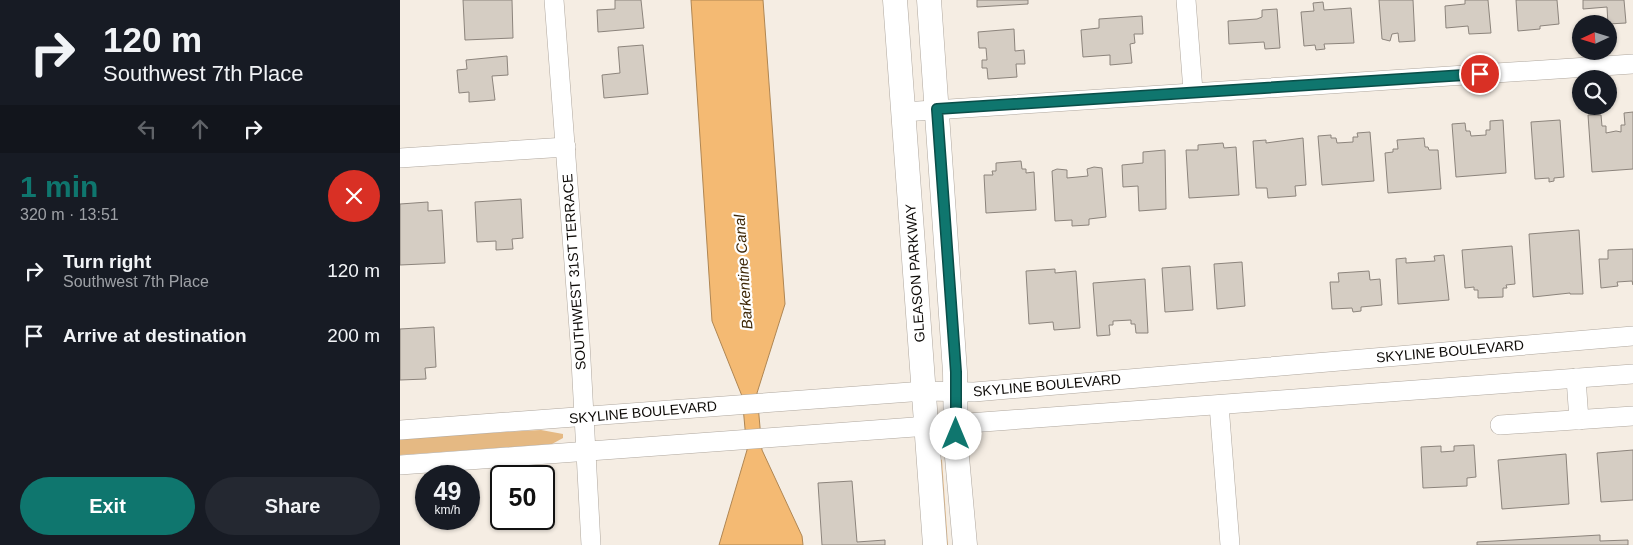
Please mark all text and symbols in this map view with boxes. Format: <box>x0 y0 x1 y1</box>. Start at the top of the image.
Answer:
north arrow <box>1572 15 1618 60</box>
map controls <box>1572 15 1617 115</box>
icon: right <box>20 20 85 85</box>
text: 120 m <box>103 20 202 59</box>
pin <box>1459 53 1501 95</box>
icon: arrive <box>1466 60 1494 88</box>
text: Southwest 7th Place <box>103 61 304 86</box>
button: search <box>1572 70 1617 115</box>
icon: left <box>133 115 161 143</box>
icon: ahead <box>186 115 214 143</box>
icon: right <box>239 115 267 143</box>
text: 1 min <box>20 170 98 203</box>
button: close <box>328 170 380 222</box>
street label: SOUTHWEST 31ST TERRACE <box>559 173 589 371</box>
street label: GLEASON PARKWAY <box>902 202 928 343</box>
text: 320 m · 13:51 <box>20 206 119 223</box>
water label: Barkentine Canal <box>730 213 755 330</box>
text: Turn right <box>63 251 151 272</box>
icon: right <box>20 257 48 285</box>
text: 120 m <box>327 260 380 281</box>
text: Southwest 7th Place <box>63 273 209 290</box>
icon: arrive <box>20 322 48 350</box>
text: Arrive at destination <box>63 325 247 346</box>
text: 200 m <box>327 325 380 346</box>
street label: SKYLINE BOULEVARD <box>1375 337 1525 365</box>
street label: SKYLINE BOULEVARD <box>972 371 1122 399</box>
street label: SKYLINE BOULEVARD <box>568 398 718 426</box>
position arrow <box>929 407 981 459</box>
speed limit sign: 50 <box>490 465 555 530</box>
button: Exit <box>20 477 195 535</box>
button: Share <box>205 477 380 535</box>
text: 49 <box>434 477 461 505</box>
text: km/h <box>434 503 461 517</box>

